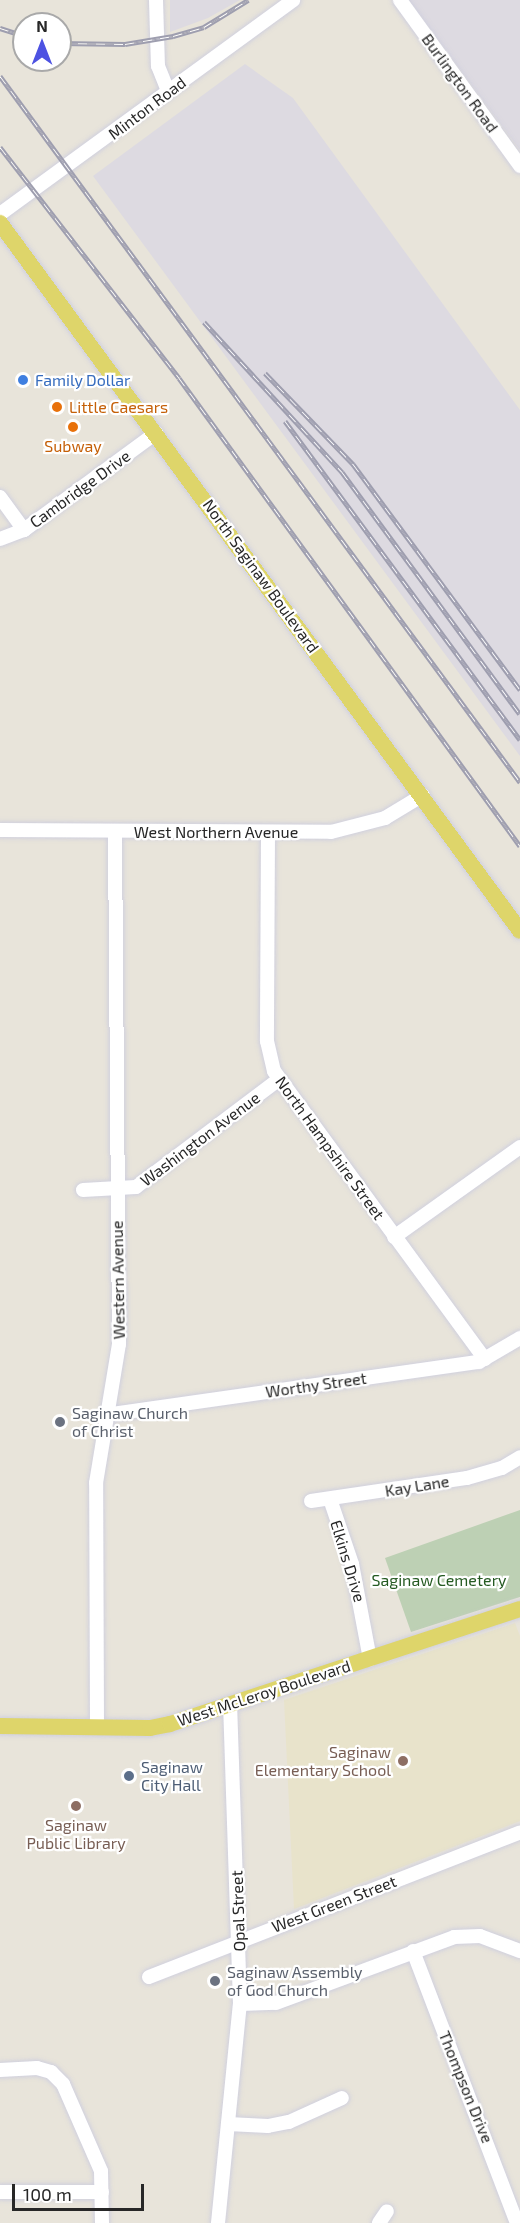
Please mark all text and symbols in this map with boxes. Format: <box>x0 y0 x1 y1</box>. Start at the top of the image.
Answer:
north arrow <box>12 12 72 72</box>
text: N <box>36 16 48 35</box>
street label: Burlington Road <box>418 30 502 136</box>
street label: Minton Road <box>104 73 190 143</box>
place label: Family Dollar <box>35 370 131 390</box>
marker: Family Dollar <box>16 373 30 387</box>
place label: Little Caesars <box>69 397 168 417</box>
marker: Little Caesars <box>50 400 64 414</box>
marker: Subway <box>66 420 80 434</box>
place label: Subway <box>44 436 102 456</box>
street label: Cambridge Drive <box>26 446 134 532</box>
street label: North Saginaw Boulevard <box>199 495 323 657</box>
street label: West Northern Avenue <box>134 822 298 842</box>
street label: North Hampshire Street <box>271 1072 389 1224</box>
street label: Washington Avenue <box>136 1088 264 1190</box>
street label: Western Avenue <box>107 1220 129 1340</box>
street label: Worthy Street <box>264 1368 368 1402</box>
place label: Saginaw Church of Christ <box>72 1403 188 1441</box>
marker: Saginaw Church of Christ <box>53 1415 67 1429</box>
street label: Kay Lane <box>383 1471 451 1501</box>
street label: Elkins Drive <box>326 1518 370 1604</box>
park label: Saginaw Cemetery <box>371 1570 507 1590</box>
street label: West McLeroy Boulevard <box>175 1656 353 1730</box>
place label: Saginaw Elementary School <box>254 1742 391 1780</box>
marker: Saginaw Elementary School <box>396 1754 410 1768</box>
place label: Saginaw City Hall <box>141 1757 203 1795</box>
marker: Saginaw City Hall <box>122 1769 136 1783</box>
marker: Saginaw Public Library <box>69 1799 83 1813</box>
place label: Saginaw Public Library <box>26 1815 126 1853</box>
street label: Opal Street <box>227 1870 249 1952</box>
street label: West Green Street <box>269 1871 399 1937</box>
place label: Saginaw Assembly of God Church <box>227 1962 363 2000</box>
marker: Saginaw Assembly of God Church <box>208 1974 222 1988</box>
street label: Thompson Drive <box>435 2028 497 2146</box>
scale bar <box>15 2172 147 2210</box>
text: 100 m <box>23 2183 72 2205</box>

